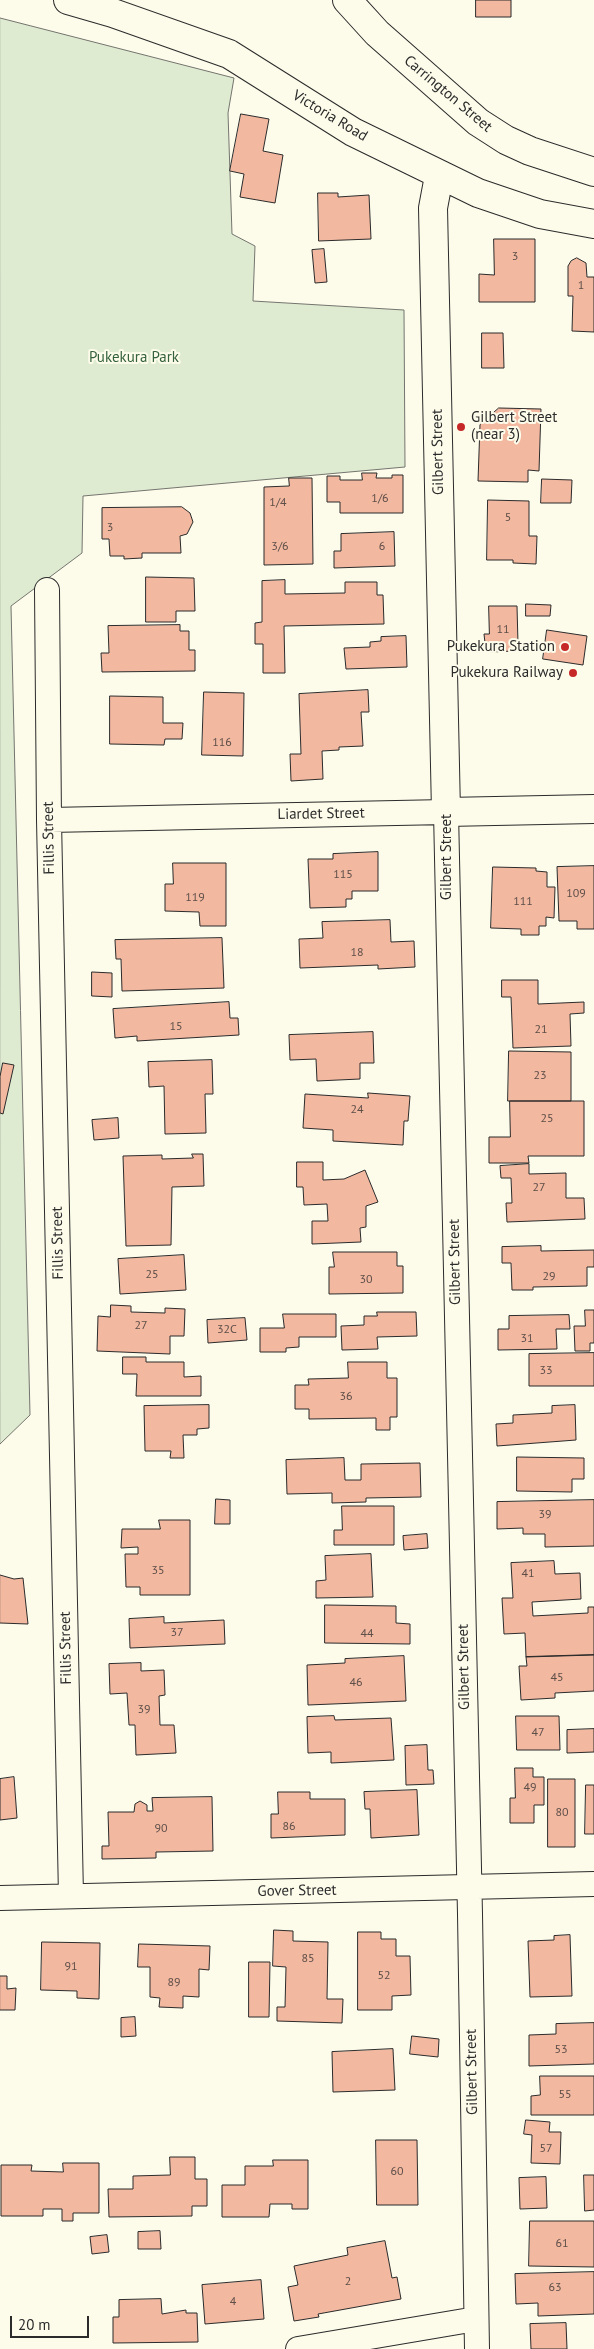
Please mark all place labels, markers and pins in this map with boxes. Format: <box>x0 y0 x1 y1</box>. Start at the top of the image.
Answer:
place label: Gilbert Street (near 3) <box>471 409 557 444</box>
marker: Gilbert Street (near 3) <box>455 421 467 433</box>
place label: Pukekura Station <box>447 638 555 656</box>
marker: Pukekura Station <box>559 641 571 653</box>
place label: Pukekura Railway <box>451 664 563 682</box>
marker: Pukekura Railway <box>567 667 579 679</box>

